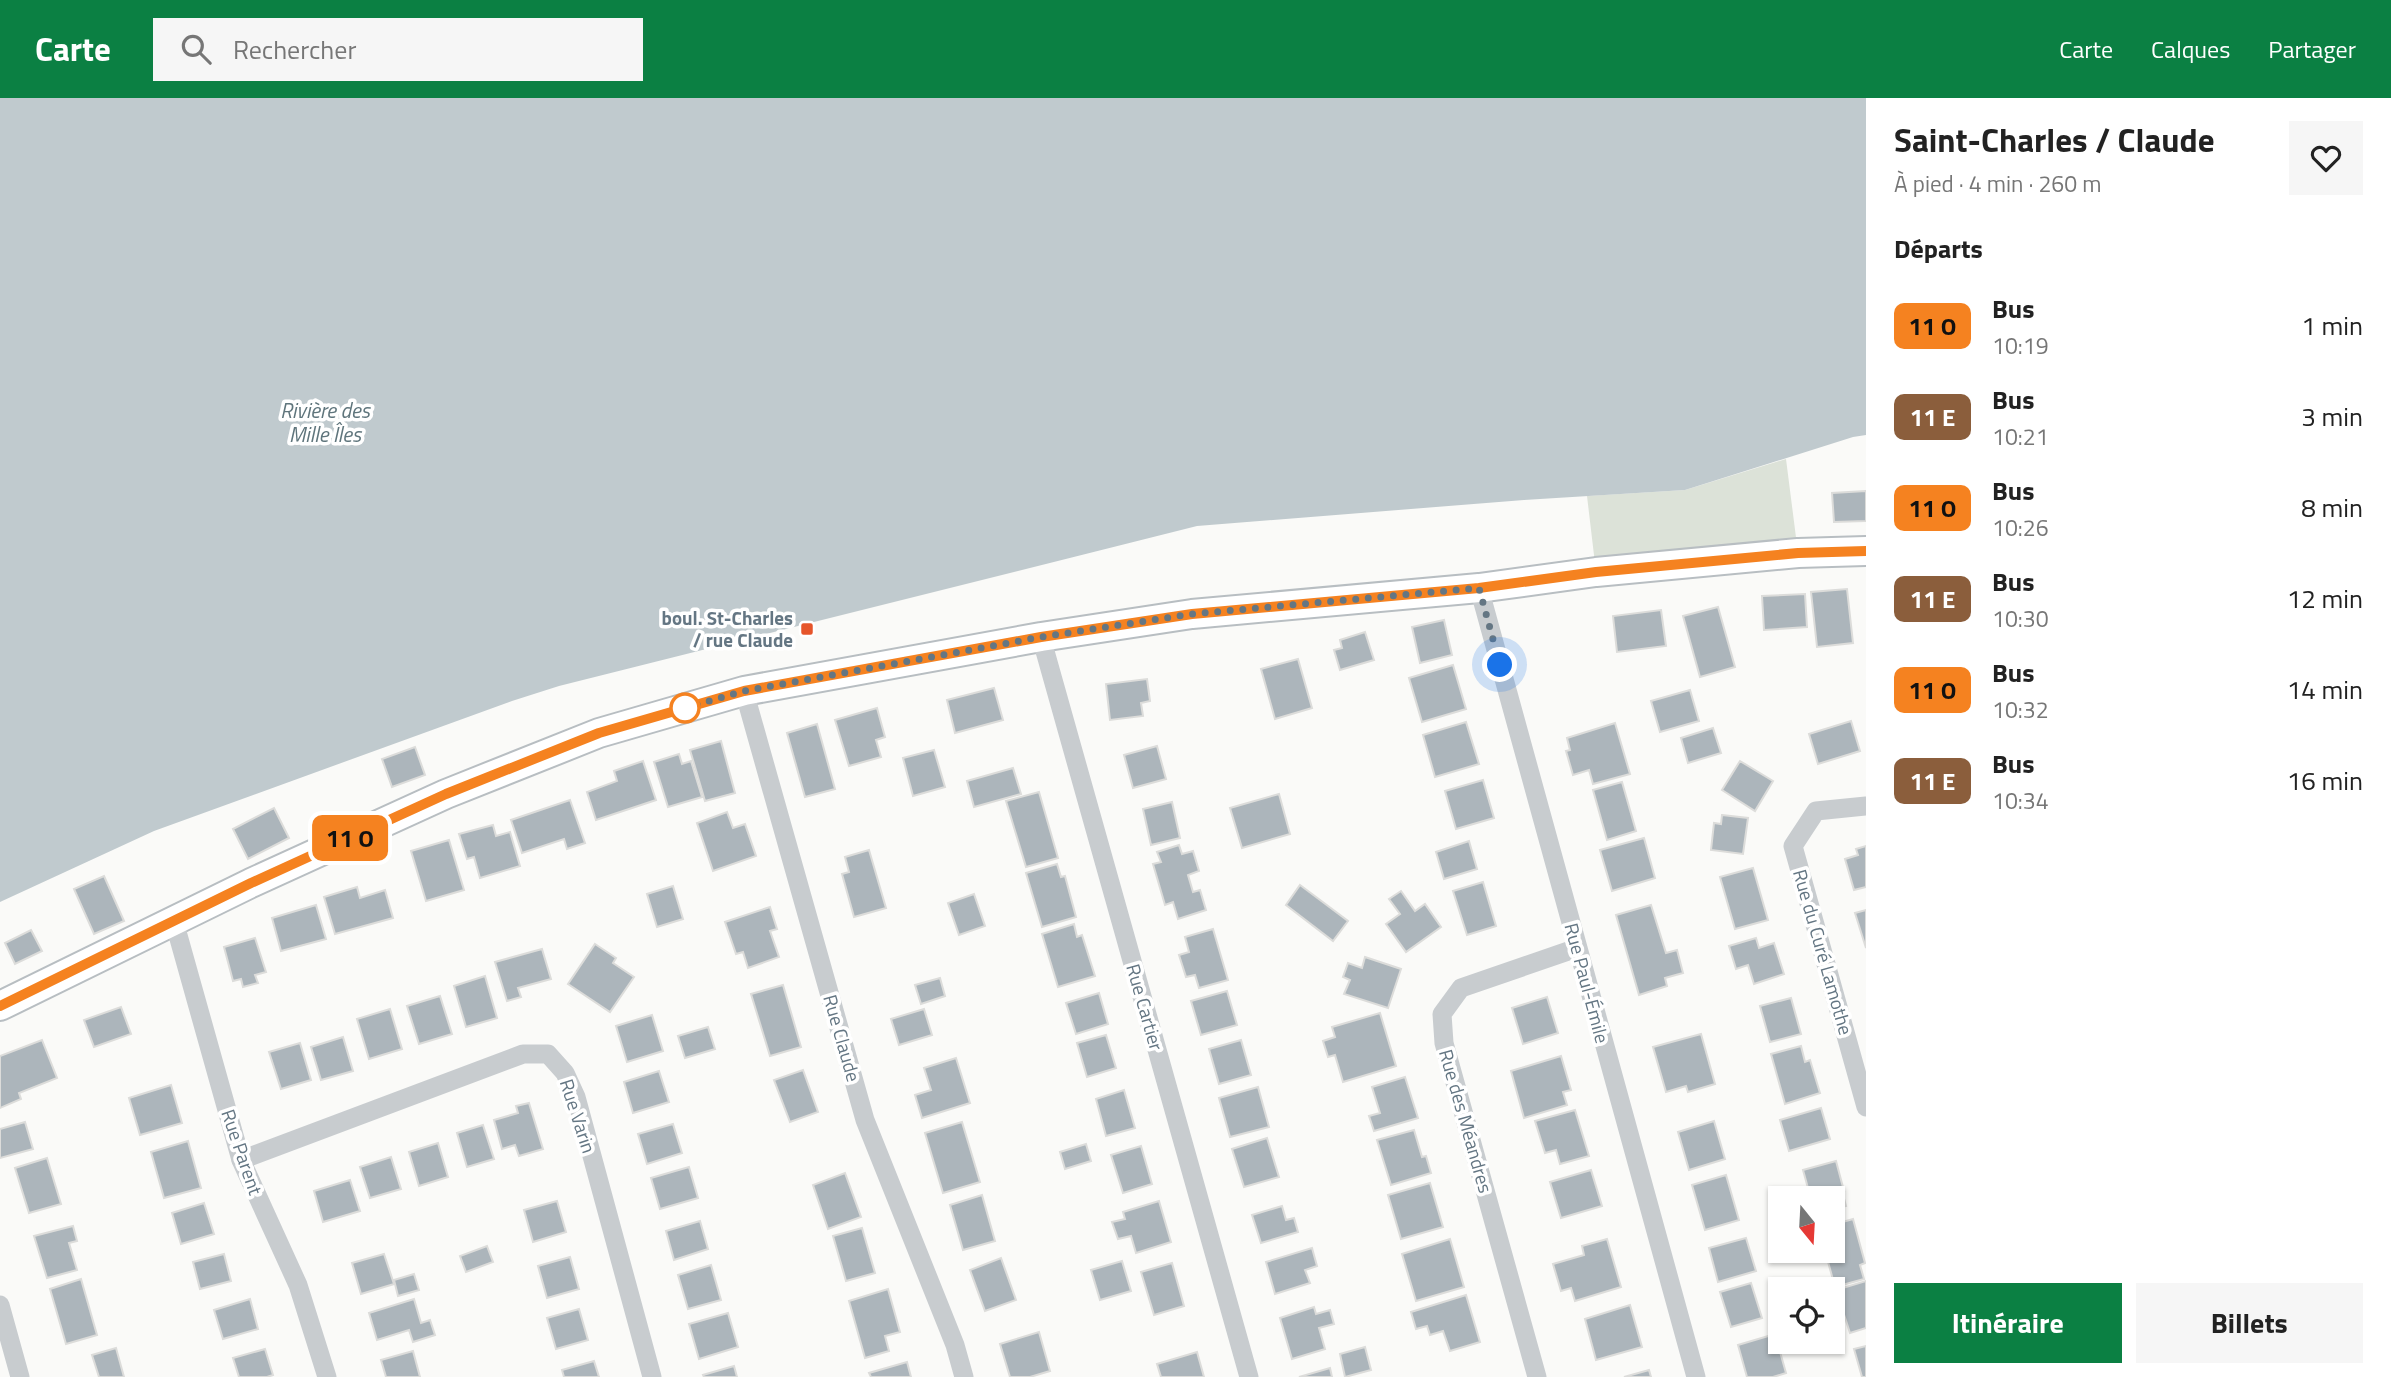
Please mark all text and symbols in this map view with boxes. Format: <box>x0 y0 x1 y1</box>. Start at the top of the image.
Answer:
search box <box>153 18 643 81</box>
text: Carte <box>35 24 111 74</box>
icon: search <box>177 30 215 68</box>
text: Rechercher <box>233 30 356 69</box>
text: Carte <box>2059 31 2113 67</box>
text: Calques <box>2151 31 2230 67</box>
text: Partager <box>2268 31 2356 67</box>
text: Saint-Charles / Claude <box>1894 115 2214 165</box>
button: heart <box>2289 121 2363 195</box>
text: À pied · 4 min · 260 m <box>1894 166 2101 201</box>
text: Départs <box>1894 229 1983 268</box>
text: Bus <box>1992 289 2034 328</box>
text: 1 min <box>2301 306 2363 345</box>
text: 11 O <box>1909 308 1956 344</box>
text: 10:19 <box>1992 328 2049 363</box>
text: Bus <box>1992 380 2034 419</box>
water label: Rivière des Mille Îles <box>280 394 372 450</box>
text: 3 min <box>2301 397 2363 436</box>
text: 11 E <box>1910 399 1955 435</box>
text: 10:21 <box>1992 419 2049 454</box>
text: Bus <box>1992 471 2034 510</box>
text: 8 min <box>2301 488 2363 527</box>
text: 11 O <box>1909 490 1956 526</box>
text: 10:26 <box>1992 510 2049 545</box>
text: Bus <box>1992 562 2034 601</box>
text: 12 min <box>2287 579 2363 618</box>
text: 11 E <box>1910 581 1955 617</box>
text: 10:30 <box>1992 601 2049 636</box>
place label: boul. St-Charles / rue Claude <box>662 603 793 654</box>
marker: boul. St-Charles / rue Claude <box>799 621 815 637</box>
your location <box>1482 647 1517 682</box>
text: Bus <box>1992 653 2034 692</box>
text: 14 min <box>2287 670 2363 709</box>
text: 11 O <box>1909 672 1956 708</box>
text: 10:32 <box>1992 692 2049 727</box>
unlabelled marker <box>670 693 700 723</box>
text: Bus <box>1992 744 2034 783</box>
text: 16 min <box>2287 761 2363 800</box>
text: 11 E <box>1910 763 1955 799</box>
text: 10:34 <box>1992 783 2049 818</box>
line badge: 11 O <box>301 815 399 861</box>
text: 11 O <box>326 820 374 856</box>
street label: Rue du Curé Lamothe <box>1786 866 1861 1038</box>
street label: Rue Paul-Émile <box>1557 919 1617 1046</box>
street label: Rue Cartier <box>1119 960 1172 1054</box>
street label: Rue Claude <box>816 991 869 1085</box>
street label: Rue des Méandres <box>1432 1046 1501 1196</box>
street label: Rue Varin <box>553 1075 604 1157</box>
street label: Rue Parent <box>214 1105 271 1199</box>
north arrow <box>1768 1186 1844 1264</box>
map controls <box>1768 1186 1845 1354</box>
button: locate <box>1768 1277 1845 1354</box>
button: Itinéraire <box>1894 1283 2122 1363</box>
button: Billets <box>2136 1283 2363 1363</box>

